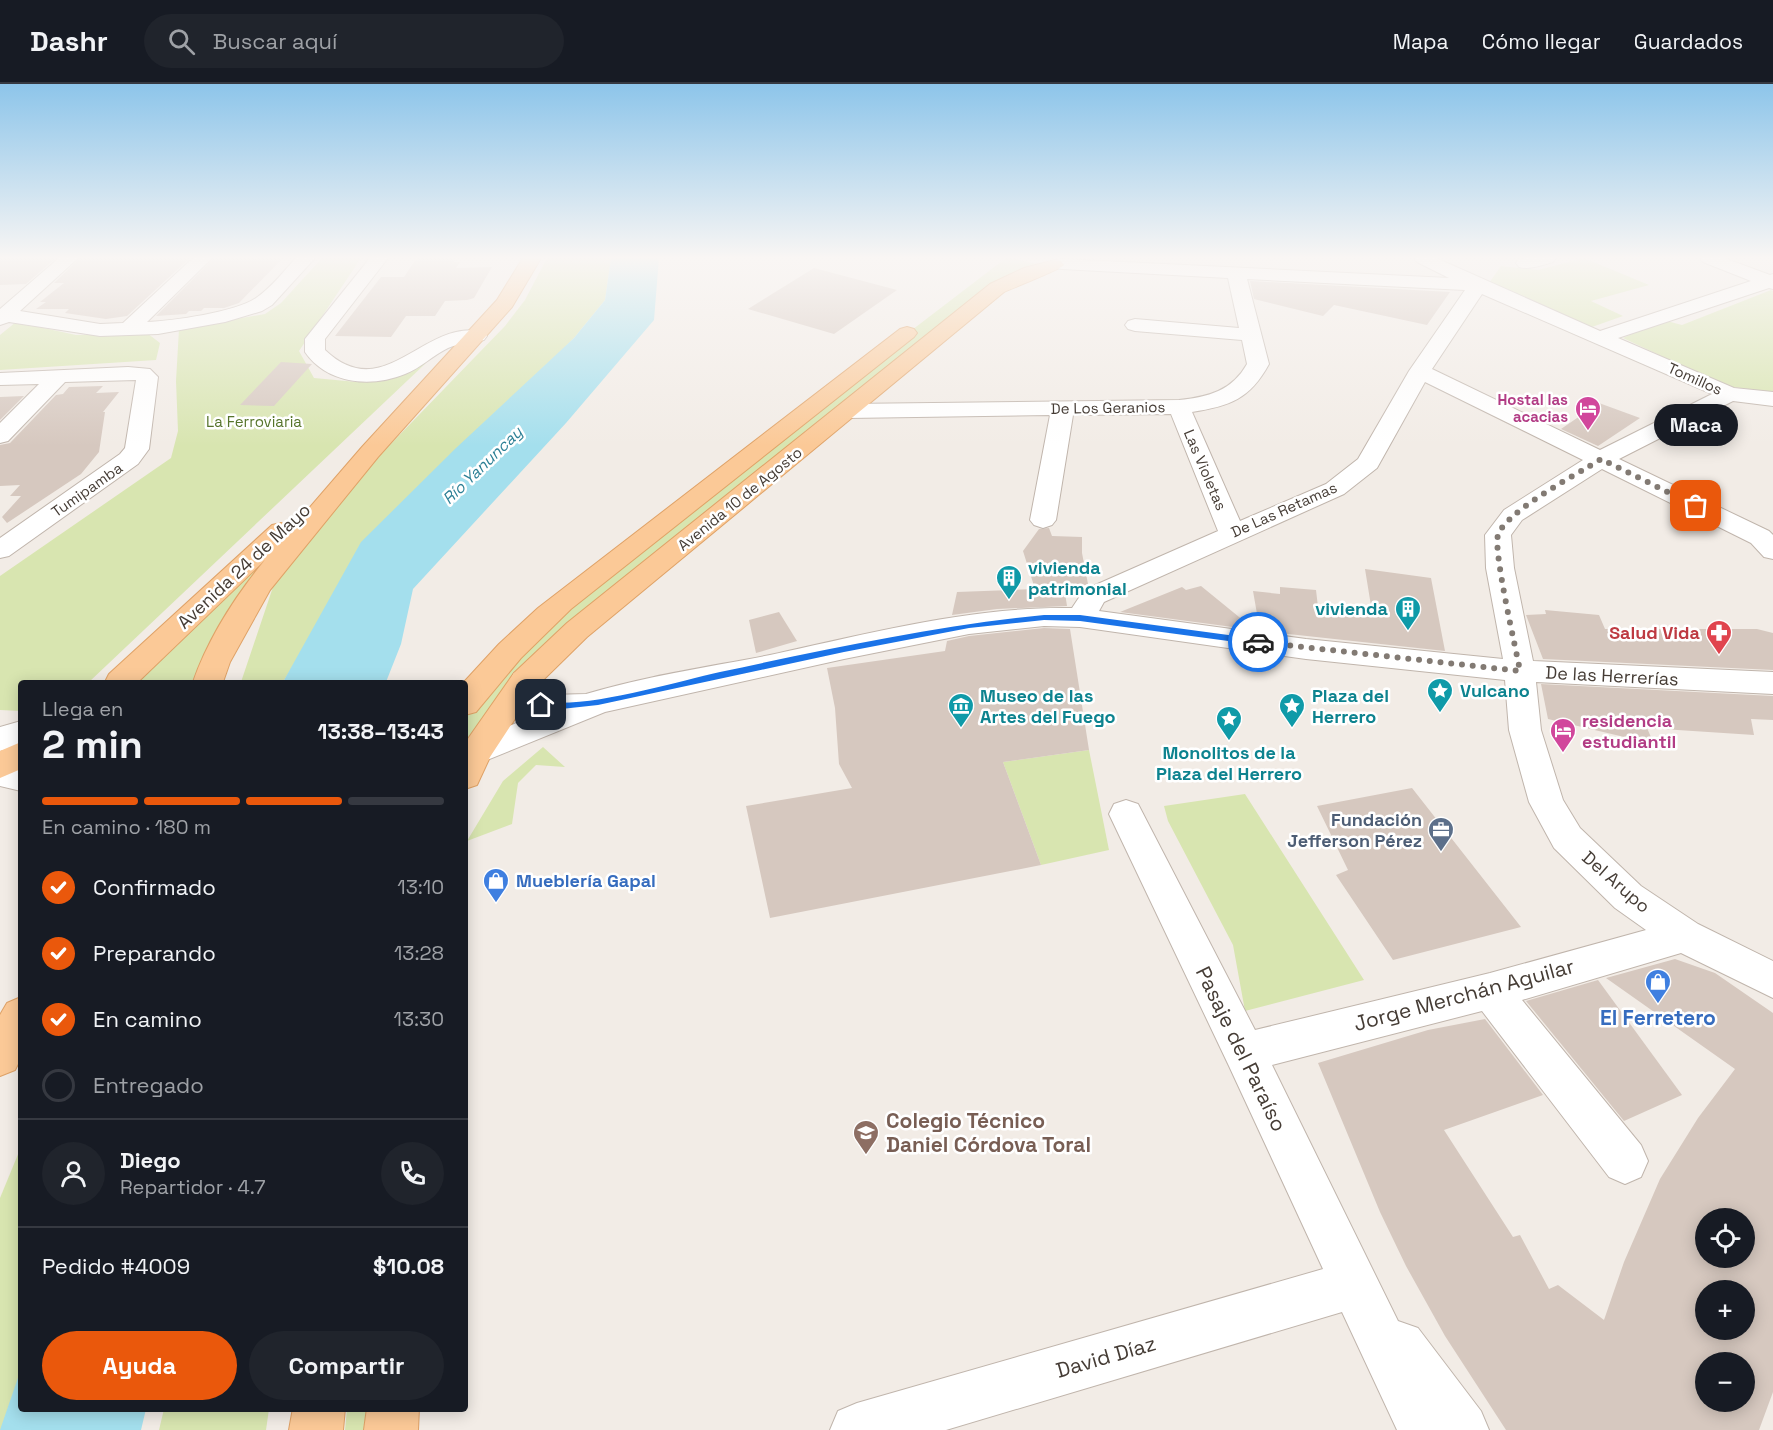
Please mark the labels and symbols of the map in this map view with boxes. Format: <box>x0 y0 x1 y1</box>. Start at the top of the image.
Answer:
street label: Tomillos <box>1665 358 1726 399</box>
place label: Hostal las acacias <box>1497 390 1568 426</box>
hotel icon: Hostal las acacias <box>1573 394 1603 432</box>
street label: De Los Geranios <box>1050 397 1166 418</box>
callout: Maca <box>1654 404 1738 446</box>
park label: La Ferroviaria <box>206 412 302 431</box>
water label: Río Yanuncay <box>438 421 528 509</box>
street label: Las Violetas <box>1180 426 1231 513</box>
street label: Avenida 10 de Agosto <box>674 443 806 555</box>
street label: Tumipamba <box>47 458 126 521</box>
street label: De Las Retamas <box>1228 478 1340 541</box>
pin <box>1670 480 1721 531</box>
street label: Avenida 24 de Mayo <box>172 498 315 633</box>
place label: vivienda patrimonial <box>1028 556 1127 600</box>
building icon: vivienda patrimonial <box>994 563 1024 601</box>
building icon: vivienda <box>1393 594 1423 632</box>
place label: vivienda <box>1315 597 1389 620</box>
courier <box>1228 612 1288 672</box>
pharmacy icon: Salud Vida <box>1704 618 1734 656</box>
place label: Salud Vida <box>1609 621 1701 644</box>
street label: De las Herrerías <box>1545 661 1679 690</box>
place icon: Vulcano <box>1425 676 1455 714</box>
pin <box>515 679 566 730</box>
place label: Vulcano <box>1460 679 1530 702</box>
place label: Museo de las Artes del Fuego <box>980 684 1116 728</box>
place label: Plaza del Herrero <box>1312 684 1389 728</box>
museum icon: Museo de las Artes del Fuego <box>946 691 976 729</box>
place icon: Plaza del Herrero <box>1277 691 1307 729</box>
place icon: Monolitos de la Plaza del Herrero <box>1214 704 1244 742</box>
place label: residencia estudiantil <box>1582 709 1676 753</box>
hotel icon: residencia estudiantil <box>1548 716 1578 754</box>
place label: Monolitos de la Plaza del Herrero <box>1156 741 1302 785</box>
place label: Fundación Jefferson Pérez <box>1287 808 1422 852</box>
office icon: Fundación Jefferson Pérez <box>1426 815 1456 853</box>
street label: Del Arupo <box>1577 846 1655 918</box>
shop icon: Mueblería Gapal <box>481 866 511 904</box>
place label: Mueblería Gapal <box>516 869 656 892</box>
street label: Jorge Merchán Aguilar <box>1351 952 1577 1037</box>
street label: Pasaje del Paraíso <box>1190 962 1293 1136</box>
shop icon: El Ferretero <box>1643 967 1673 1005</box>
place label: El Ferretero <box>1600 1004 1716 1031</box>
place label: Colegio Técnico Daniel Córdova Toral <box>886 1107 1091 1158</box>
school or university icon: Colegio Técnico Daniel Córdova Toral <box>851 1118 881 1156</box>
street label: David Díaz <box>1053 1329 1159 1384</box>

